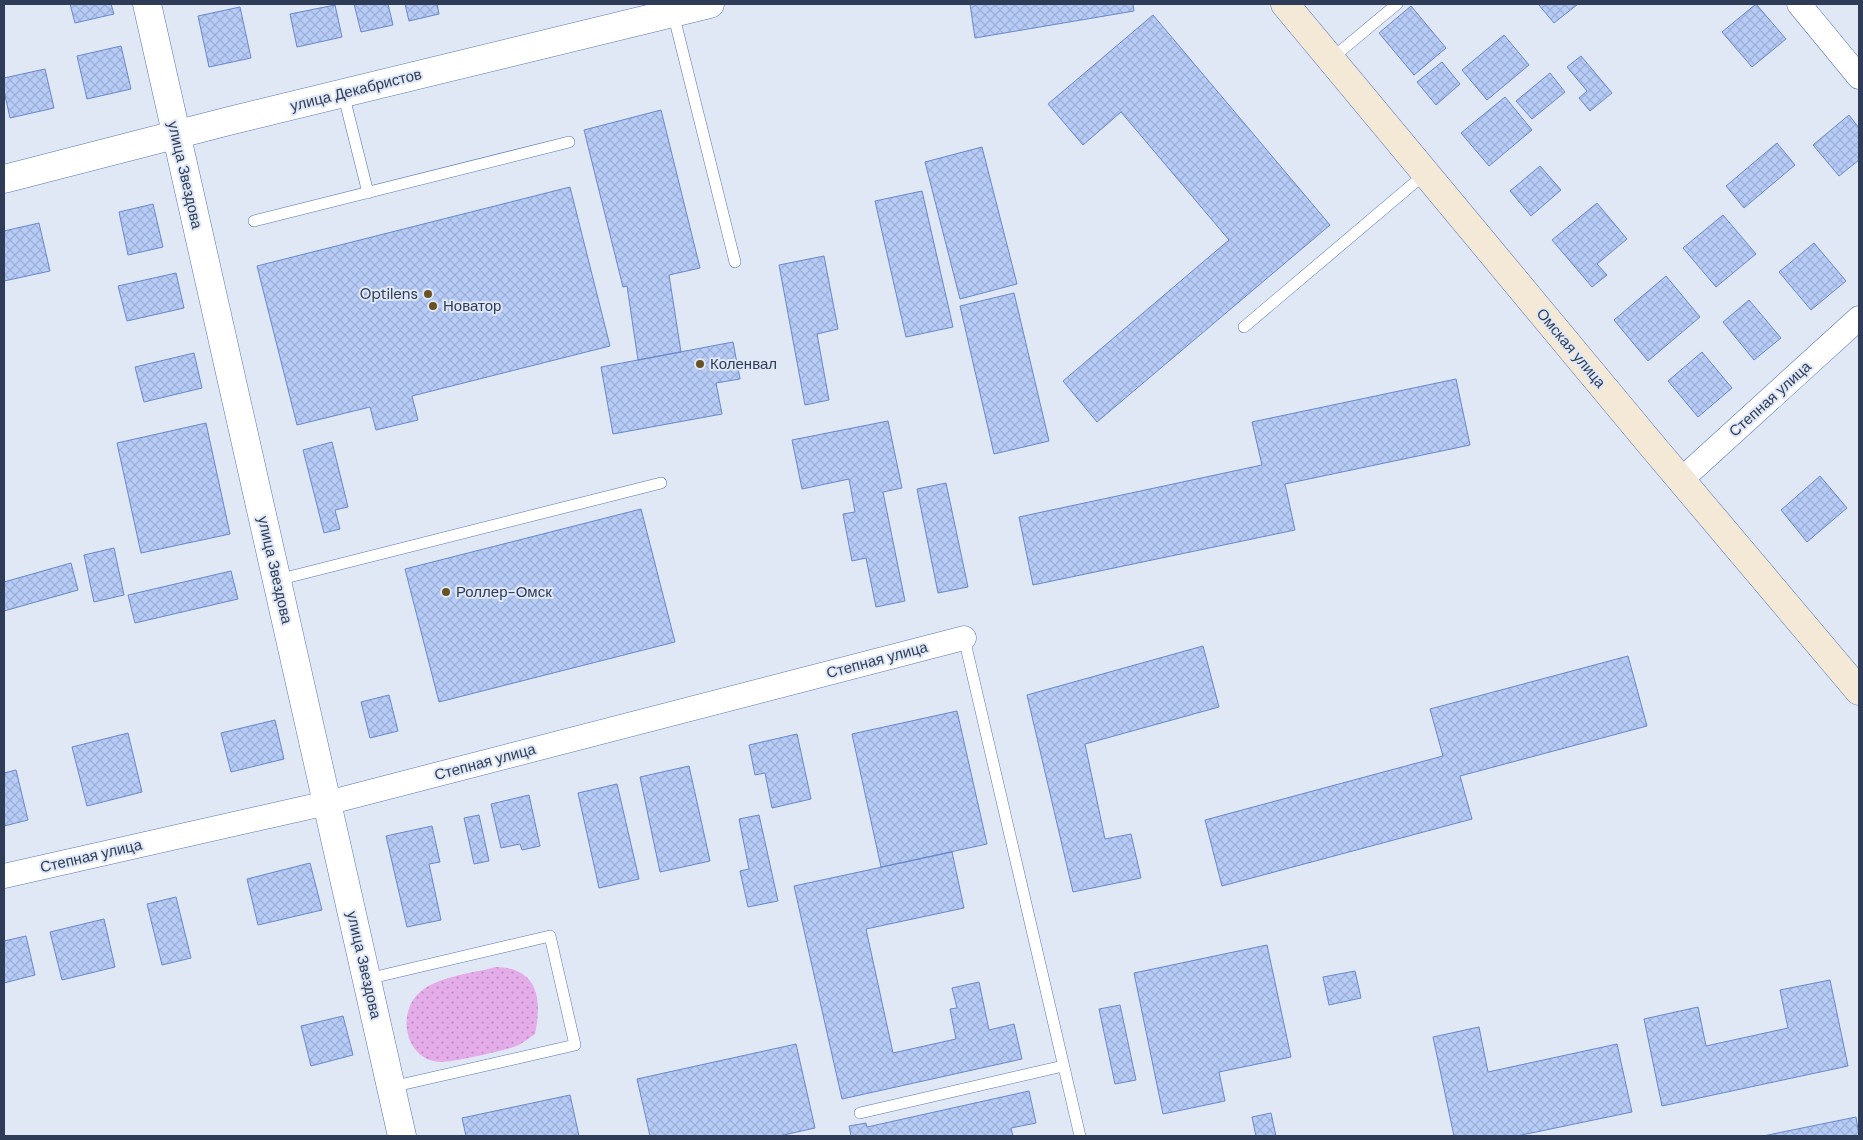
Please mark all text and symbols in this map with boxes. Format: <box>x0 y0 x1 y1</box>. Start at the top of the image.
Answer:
street label: улица Декабристов <box>288 64 424 116</box>
street label: улица Звездова <box>163 119 207 231</box>
place label: Optilens <box>360 284 418 304</box>
marker: Optilens <box>422 288 434 300</box>
place label: Новатор <box>443 296 501 316</box>
marker: Новатор <box>427 300 439 312</box>
street label: Омская улица <box>1532 304 1611 392</box>
place label: Коленвал <box>710 354 777 374</box>
street label: Степная улица <box>1725 356 1816 441</box>
marker: Коленвал <box>694 358 706 370</box>
street label: улица Звездова <box>253 514 297 626</box>
place label: Роллер-Омск <box>456 582 552 602</box>
marker: Роллер-Омск <box>440 586 452 598</box>
street label: Степная улица <box>824 637 930 683</box>
street label: Степная улица <box>432 739 538 785</box>
street label: Степная улица <box>38 834 145 877</box>
street label: улица Звездова <box>342 909 386 1021</box>

